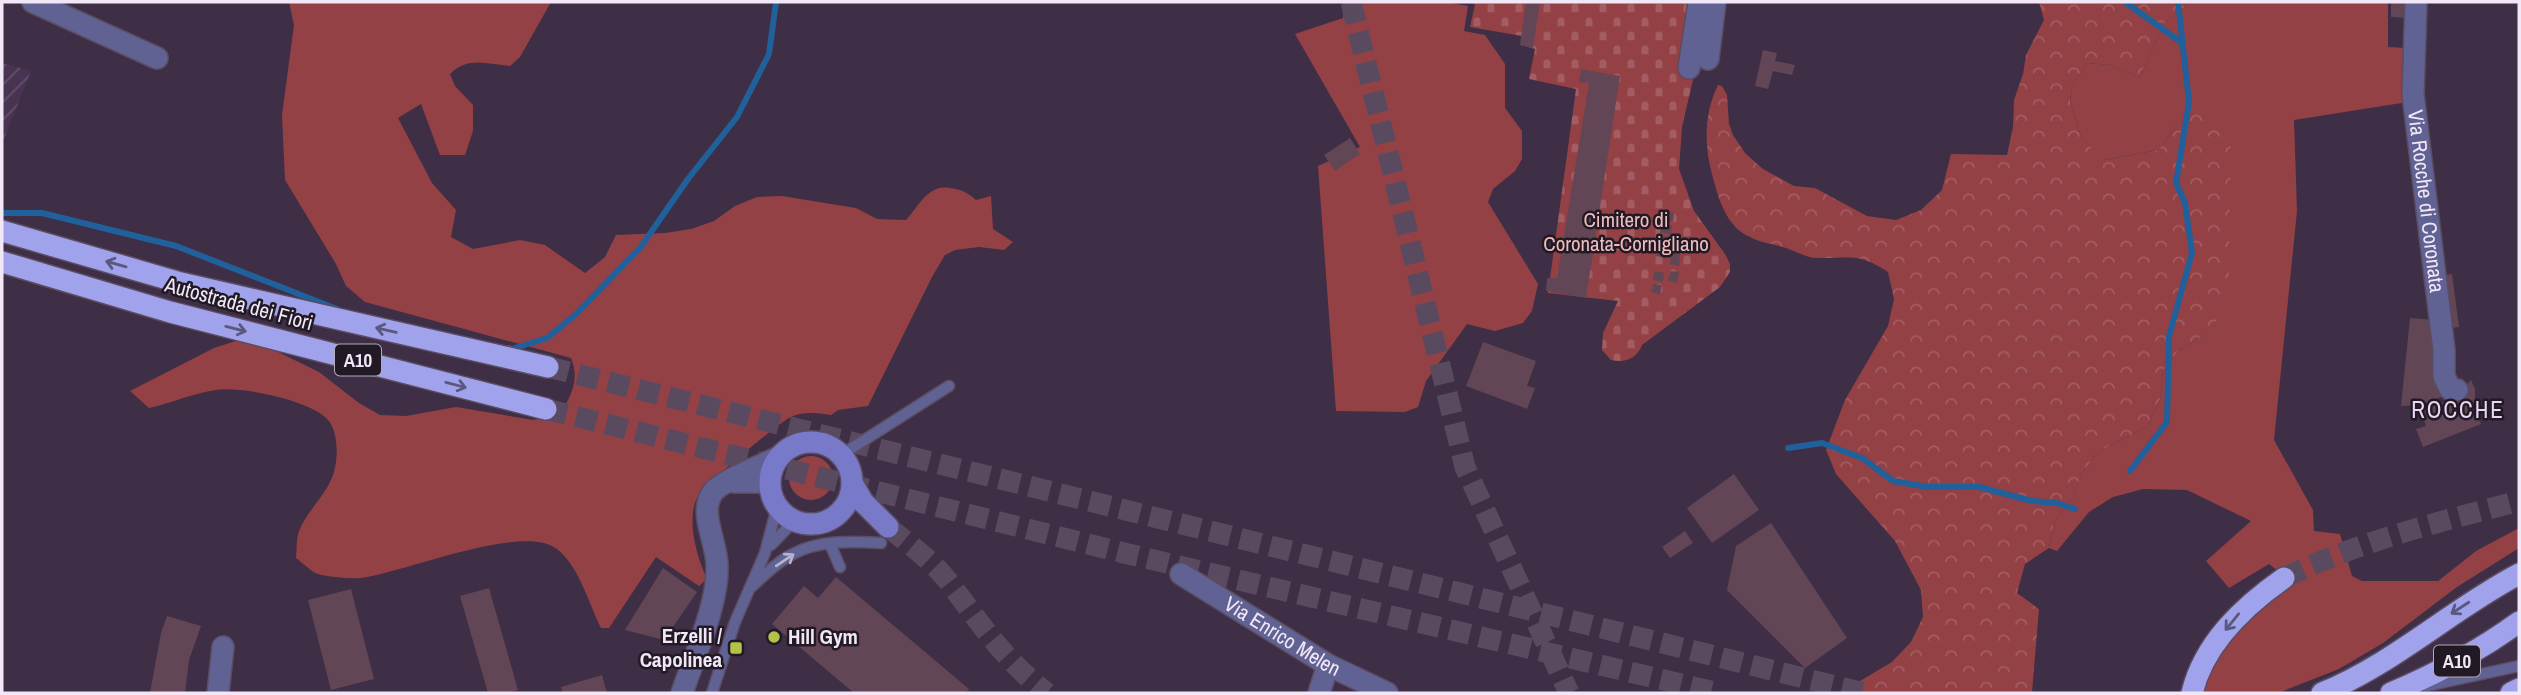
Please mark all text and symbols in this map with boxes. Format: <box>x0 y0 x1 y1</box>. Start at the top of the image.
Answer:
street label: Via Rocche di Coronata <box>2401 108 2452 294</box>
park label: Cimitero di Coronata-Cornigliano <box>1543 205 1709 258</box>
one-way arrow <box>105 257 127 270</box>
street label: Autostrada dei Fiori <box>161 270 316 337</box>
one-way arrow <box>224 323 247 336</box>
one-way arrow <box>375 323 398 336</box>
road number: A10 <box>335 344 381 376</box>
one-way arrow <box>445 380 467 393</box>
district label: ROCCHE <box>2411 394 2505 425</box>
one-way arrow <box>774 553 794 567</box>
street label: Via Enrico Melen <box>1219 589 1345 683</box>
one-way arrow <box>2451 602 2471 616</box>
one-way arrow <box>2225 612 2240 630</box>
place label: Erzelli / Capolinea <box>640 621 722 674</box>
place label: Hill Gym <box>788 622 858 651</box>
marker: Hill Gym <box>766 629 782 645</box>
marker: Erzelli / Capolinea <box>728 640 744 656</box>
road number: A10 <box>2434 646 2480 676</box>

